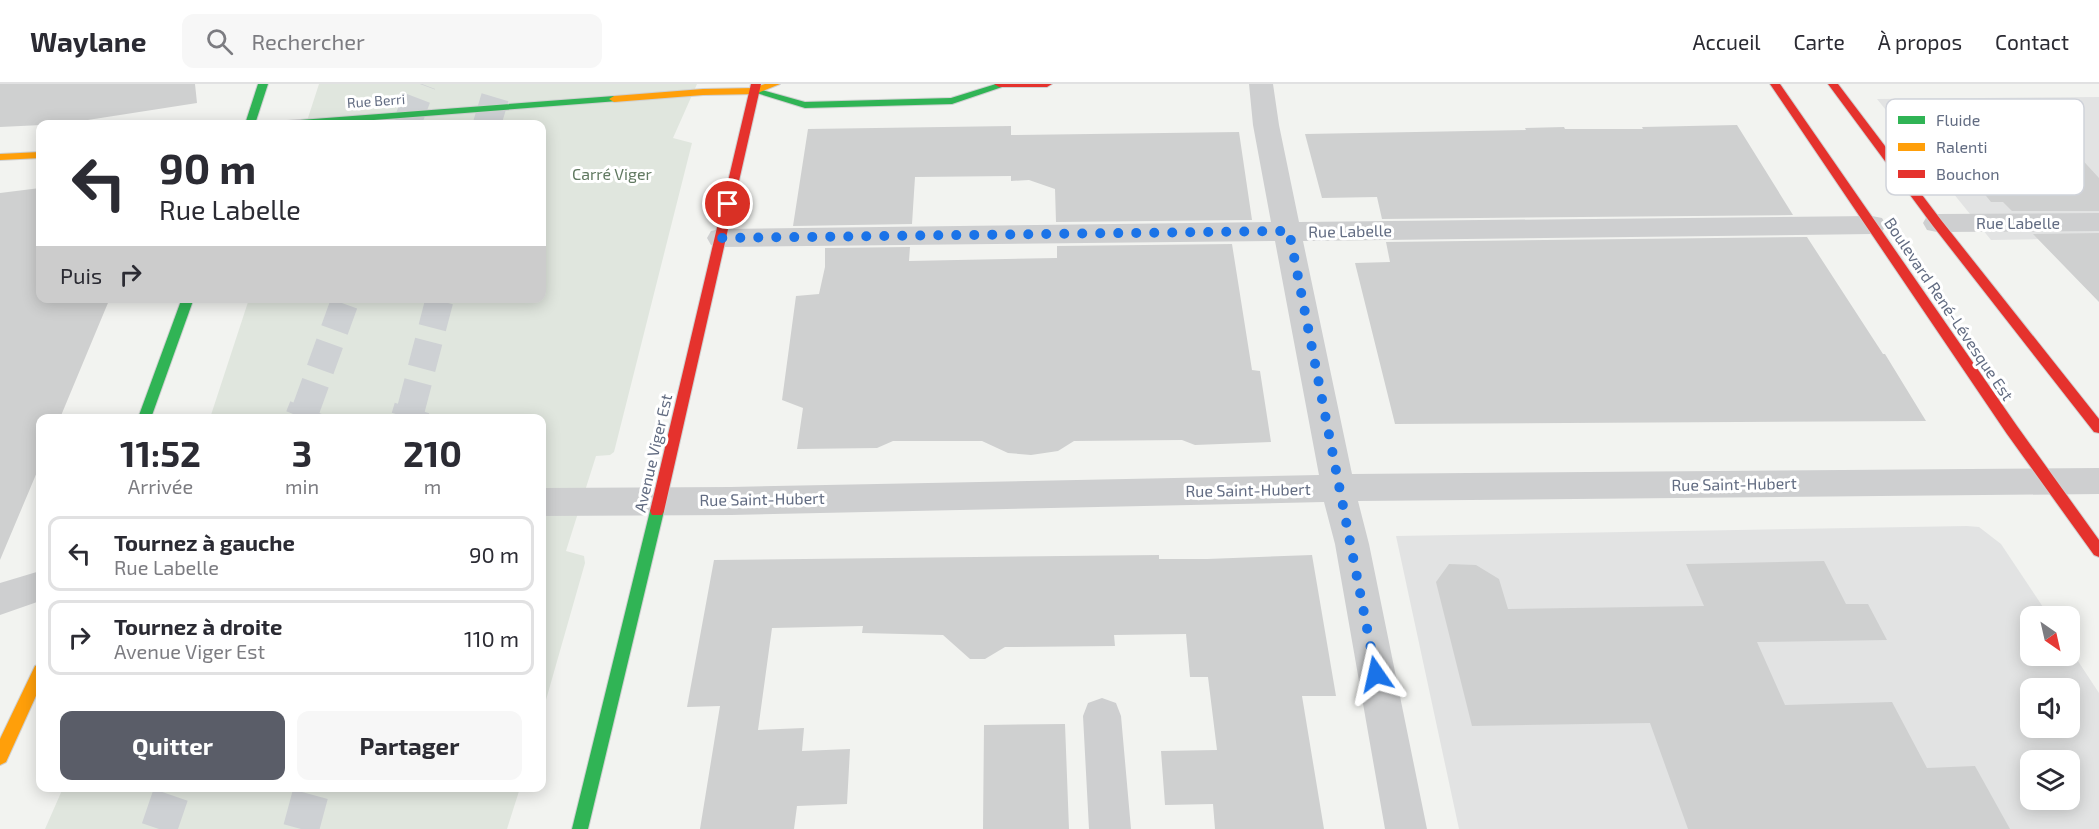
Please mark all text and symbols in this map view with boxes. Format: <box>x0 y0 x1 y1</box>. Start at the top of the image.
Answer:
search box <box>182 14 602 68</box>
text: Waylane <box>30 24 146 58</box>
icon: search <box>203 25 236 58</box>
text: Rechercher <box>251 28 365 54</box>
text: Accueil <box>1692 29 1761 54</box>
text: Carte <box>1794 29 1845 54</box>
text: À propos <box>1878 29 1962 54</box>
text: Contact <box>1995 29 2069 54</box>
street label: Rue Berri <box>346 90 406 111</box>
legend <box>1886 99 2084 195</box>
text: Fluide <box>1936 110 1980 129</box>
text: Ralenti <box>1936 137 1987 156</box>
text: 90 m <box>159 142 256 192</box>
icon: left <box>60 144 138 222</box>
park label: Carré Viger <box>572 164 653 183</box>
text: Bouchon <box>1936 164 2000 183</box>
pin <box>702 178 753 229</box>
icon: arrive <box>711 187 744 220</box>
text: Rue Labelle <box>159 193 301 225</box>
street label: Rue Labelle <box>1976 213 2060 232</box>
street label: Boulevard René-Lévesque Est <box>1881 214 2018 404</box>
street label: Rue Labelle <box>1308 220 1392 241</box>
icon: right <box>114 258 147 291</box>
text: Puis <box>60 262 102 288</box>
street label: Avenue Viger Est <box>630 392 675 514</box>
text: 11:52 <box>120 431 201 474</box>
text: 3 <box>292 431 312 474</box>
text: 210 <box>403 431 462 474</box>
street label: Rue Saint-Hubert <box>1671 473 1797 494</box>
text: Arrivée <box>128 474 193 498</box>
text: min <box>285 474 319 498</box>
text: m <box>424 474 441 498</box>
street label: Rue Saint-Hubert <box>1185 479 1311 500</box>
street label: Rue Saint-Hubert <box>699 488 825 509</box>
text: Tournez à gauche <box>114 529 295 555</box>
icon: left <box>63 537 96 570</box>
text: 90 m <box>469 541 519 567</box>
text: Rue Labelle <box>114 555 219 579</box>
north arrow <box>2020 606 2080 666</box>
map controls <box>2020 606 2080 810</box>
text: Tournez à droite <box>114 613 283 639</box>
icon: right <box>63 621 96 654</box>
text: 110 m <box>464 625 519 651</box>
text: Avenue Viger Est <box>114 639 265 663</box>
position arrow <box>1344 642 1408 706</box>
button: sound <box>2020 678 2080 738</box>
button: Quitter <box>60 711 285 780</box>
button: Partager <box>297 711 522 780</box>
button: layers <box>2020 750 2080 810</box>

